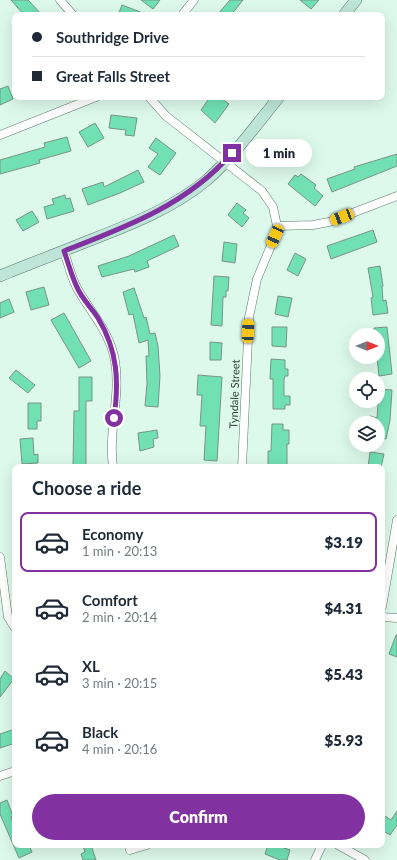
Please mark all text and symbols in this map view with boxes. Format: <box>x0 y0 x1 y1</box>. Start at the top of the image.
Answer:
text: Southridge Drive <box>56 28 169 46</box>
text: Great Falls Street <box>56 67 170 85</box>
callout: 1 min <box>246 139 312 167</box>
route end <box>223 144 241 162</box>
text: 1 min <box>263 145 295 161</box>
car <box>329 207 355 227</box>
car <box>265 223 285 249</box>
car <box>242 319 254 343</box>
north arrow <box>349 328 385 364</box>
map controls <box>349 328 385 452</box>
street label: Tyndale Street <box>226 359 242 429</box>
button: locate <box>349 372 385 408</box>
route start <box>105 409 123 427</box>
button: layers <box>349 416 385 452</box>
text: Choose a ride <box>32 477 141 499</box>
icon: car <box>34 524 70 560</box>
text: Economy <box>82 525 143 543</box>
text: $3.19 <box>325 533 363 551</box>
text: 1 min · 20:13 <box>82 543 157 559</box>
icon: car <box>34 590 70 626</box>
text: Comfort <box>82 591 138 609</box>
text: $4.31 <box>325 599 363 617</box>
text: 2 min · 20:14 <box>82 609 157 625</box>
icon: car <box>34 656 70 692</box>
text: XL <box>82 657 100 675</box>
text: $5.43 <box>325 665 363 683</box>
text: 3 min · 20:15 <box>82 675 157 691</box>
icon: car <box>34 722 70 758</box>
text: Black <box>82 723 118 741</box>
text: $5.93 <box>325 731 363 749</box>
text: 4 min · 20:16 <box>82 741 157 757</box>
button: Confirm <box>32 794 365 840</box>

